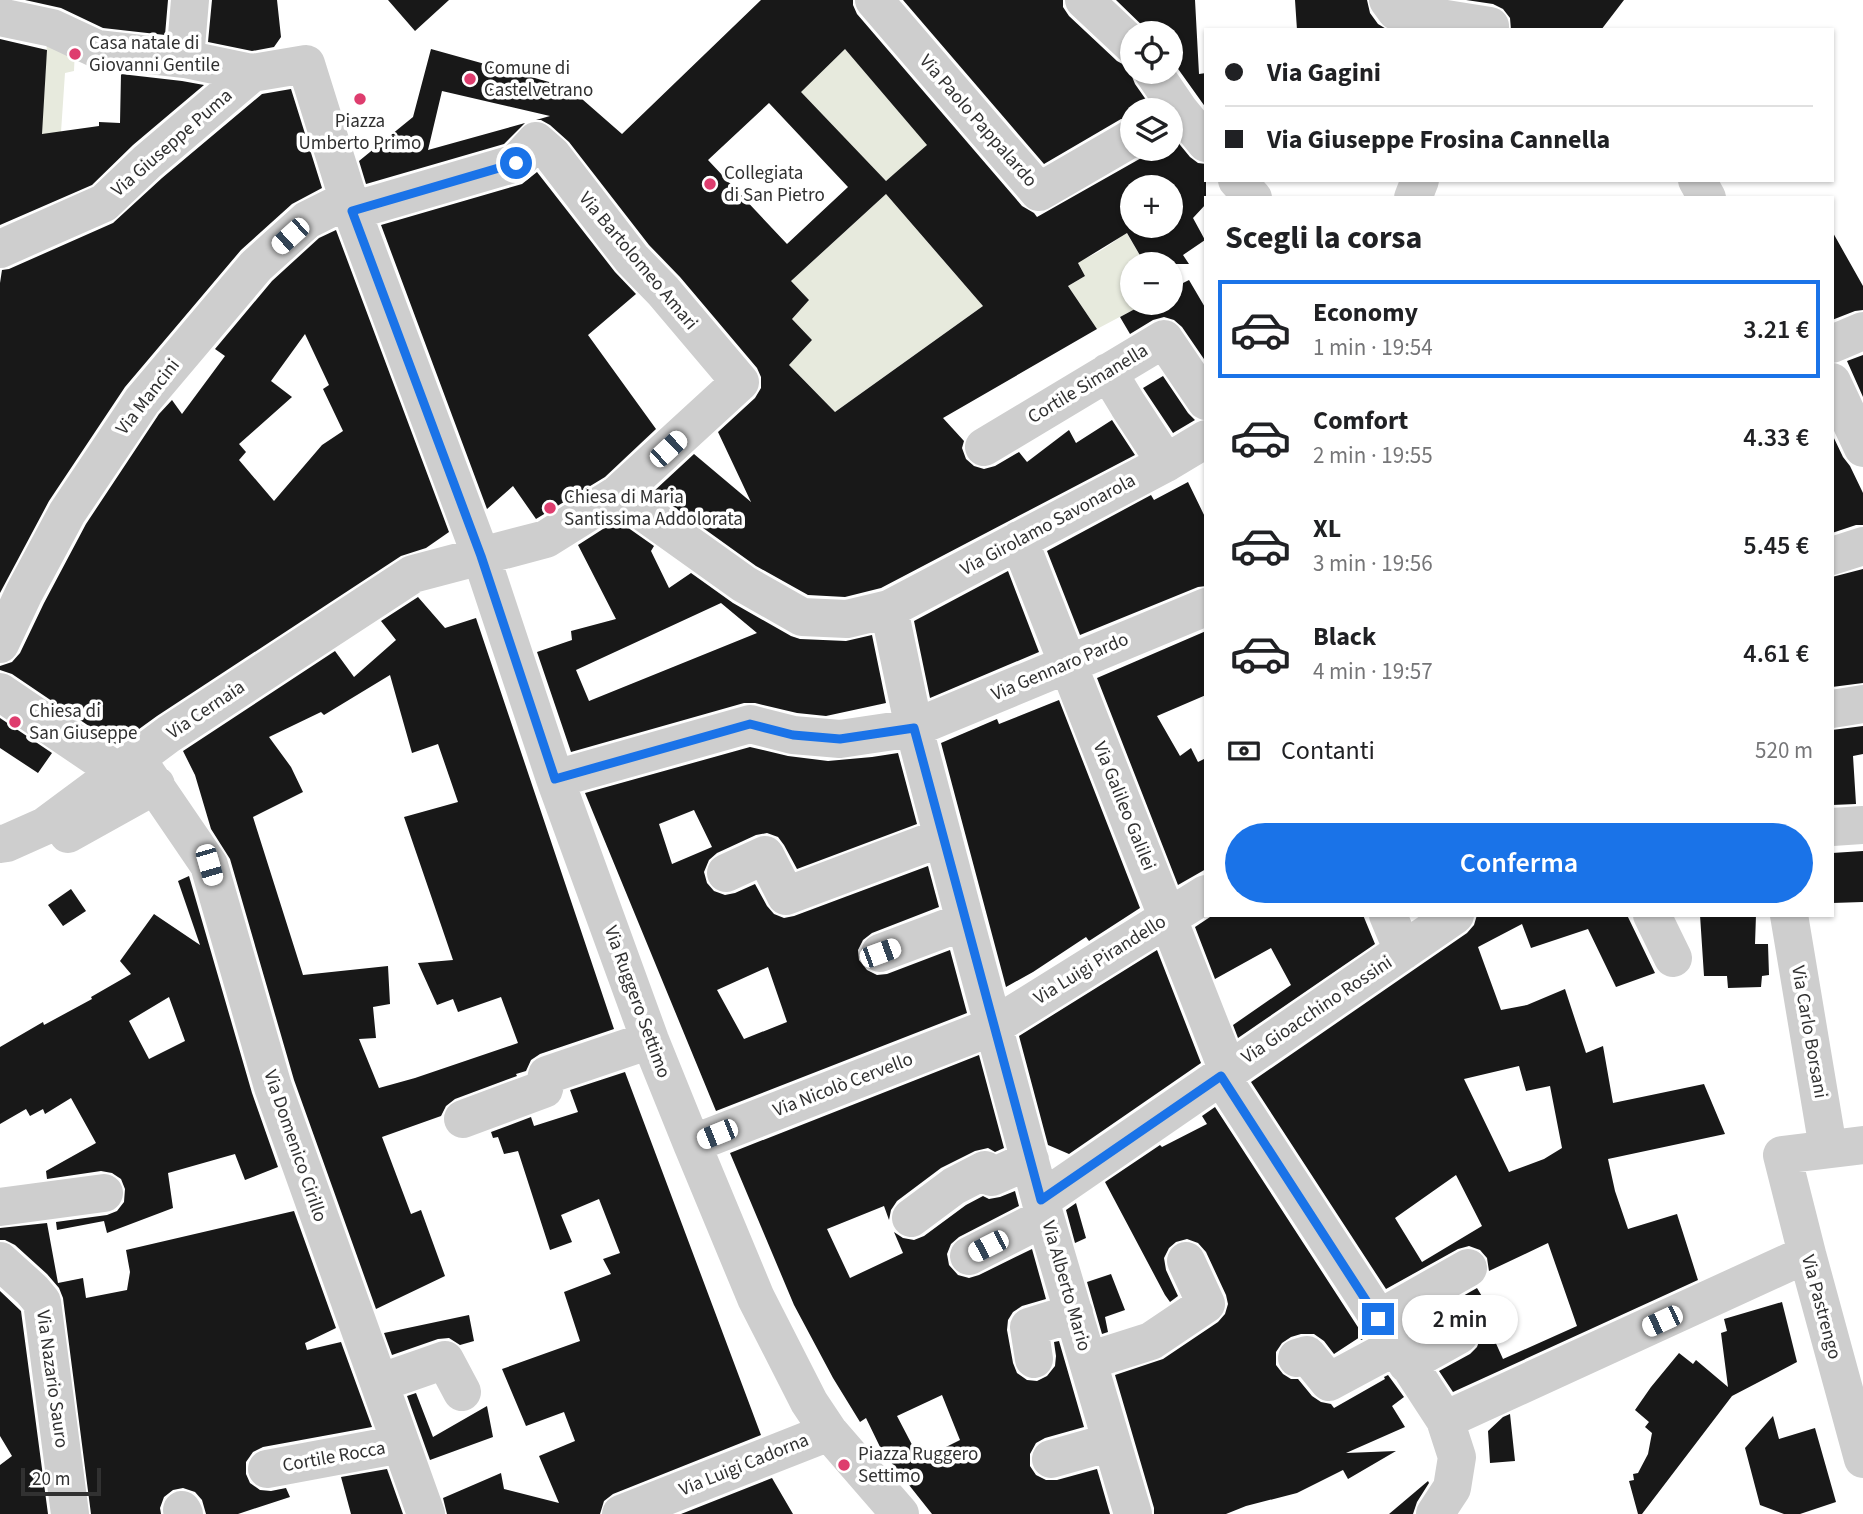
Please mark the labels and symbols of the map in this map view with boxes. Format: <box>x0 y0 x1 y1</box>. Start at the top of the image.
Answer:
place label: Casa natale di Giovanni Gentile <box>89 30 220 79</box>
marker: Casa natale di Giovanni Gentile <box>67 46 83 62</box>
street label: Via Paolo Pappalardo <box>913 49 1043 193</box>
place label: Comune di Castelvetrano <box>484 55 593 104</box>
marker: Comune di Castelvetrano <box>462 71 478 87</box>
street label: Via Giuseppe Puma <box>106 83 238 203</box>
marker: Piazza Umberto Primo <box>352 91 368 107</box>
place label: Piazza Umberto Primo <box>299 108 421 157</box>
route start <box>500 147 532 179</box>
place label: Collegiata di San Pietro <box>724 160 825 209</box>
marker: Collegiata di San Pietro <box>702 176 718 192</box>
street label: Via Bartolomeo Amari <box>572 186 704 336</box>
car <box>268 214 313 258</box>
street label: Cortile Simanella <box>1023 337 1153 431</box>
street label: Via Mancini <box>110 353 186 441</box>
car <box>646 427 691 471</box>
street label: Via Girolamo Savonarola <box>956 467 1140 583</box>
place label: Chiesa di Maria Santissima Addolorata <box>564 484 743 533</box>
marker: Chiesa di Maria Santissima Addolorata <box>542 500 558 516</box>
street label: Via Gennaro Pardo <box>987 626 1133 708</box>
street label: Via Cernaia <box>162 674 250 746</box>
place label: Chiesa di San Giuseppe <box>29 698 138 747</box>
marker: Chiesa di San Giuseppe <box>7 714 23 730</box>
street label: Via Galileo Galilei <box>1086 738 1162 874</box>
car <box>194 842 225 888</box>
street label: Via Luigi Pirandello <box>1029 908 1171 1012</box>
street label: Via Ruggero Settimo <box>597 922 677 1082</box>
car <box>857 936 904 970</box>
street label: Via Gioacchino Rossini <box>1236 949 1398 1071</box>
street label: Via Carlo Borsani <box>1784 963 1834 1101</box>
street label: Via Nicolò Cervello <box>769 1046 917 1124</box>
street label: Via Domenico Cirillo <box>256 1066 334 1226</box>
car <box>694 1116 741 1152</box>
street label: Via Alberto Mario <box>1034 1218 1098 1354</box>
car <box>965 1227 1012 1265</box>
street label: Via Pastrengo <box>1794 1252 1848 1362</box>
callout: 2 min <box>1402 1294 1518 1344</box>
route end <box>1362 1303 1394 1335</box>
car <box>1639 1303 1686 1339</box>
street label: Via Nazario Sauro <box>29 1308 75 1450</box>
street label: Via Luigi Cadorna <box>675 1427 813 1503</box>
street label: Cortile Rocca <box>280 1435 388 1479</box>
place label: Piazza Ruggero Settimo <box>858 1441 978 1490</box>
marker: Piazza Ruggero Settimo <box>836 1457 852 1473</box>
scale bar <box>21 1465 102 1497</box>

